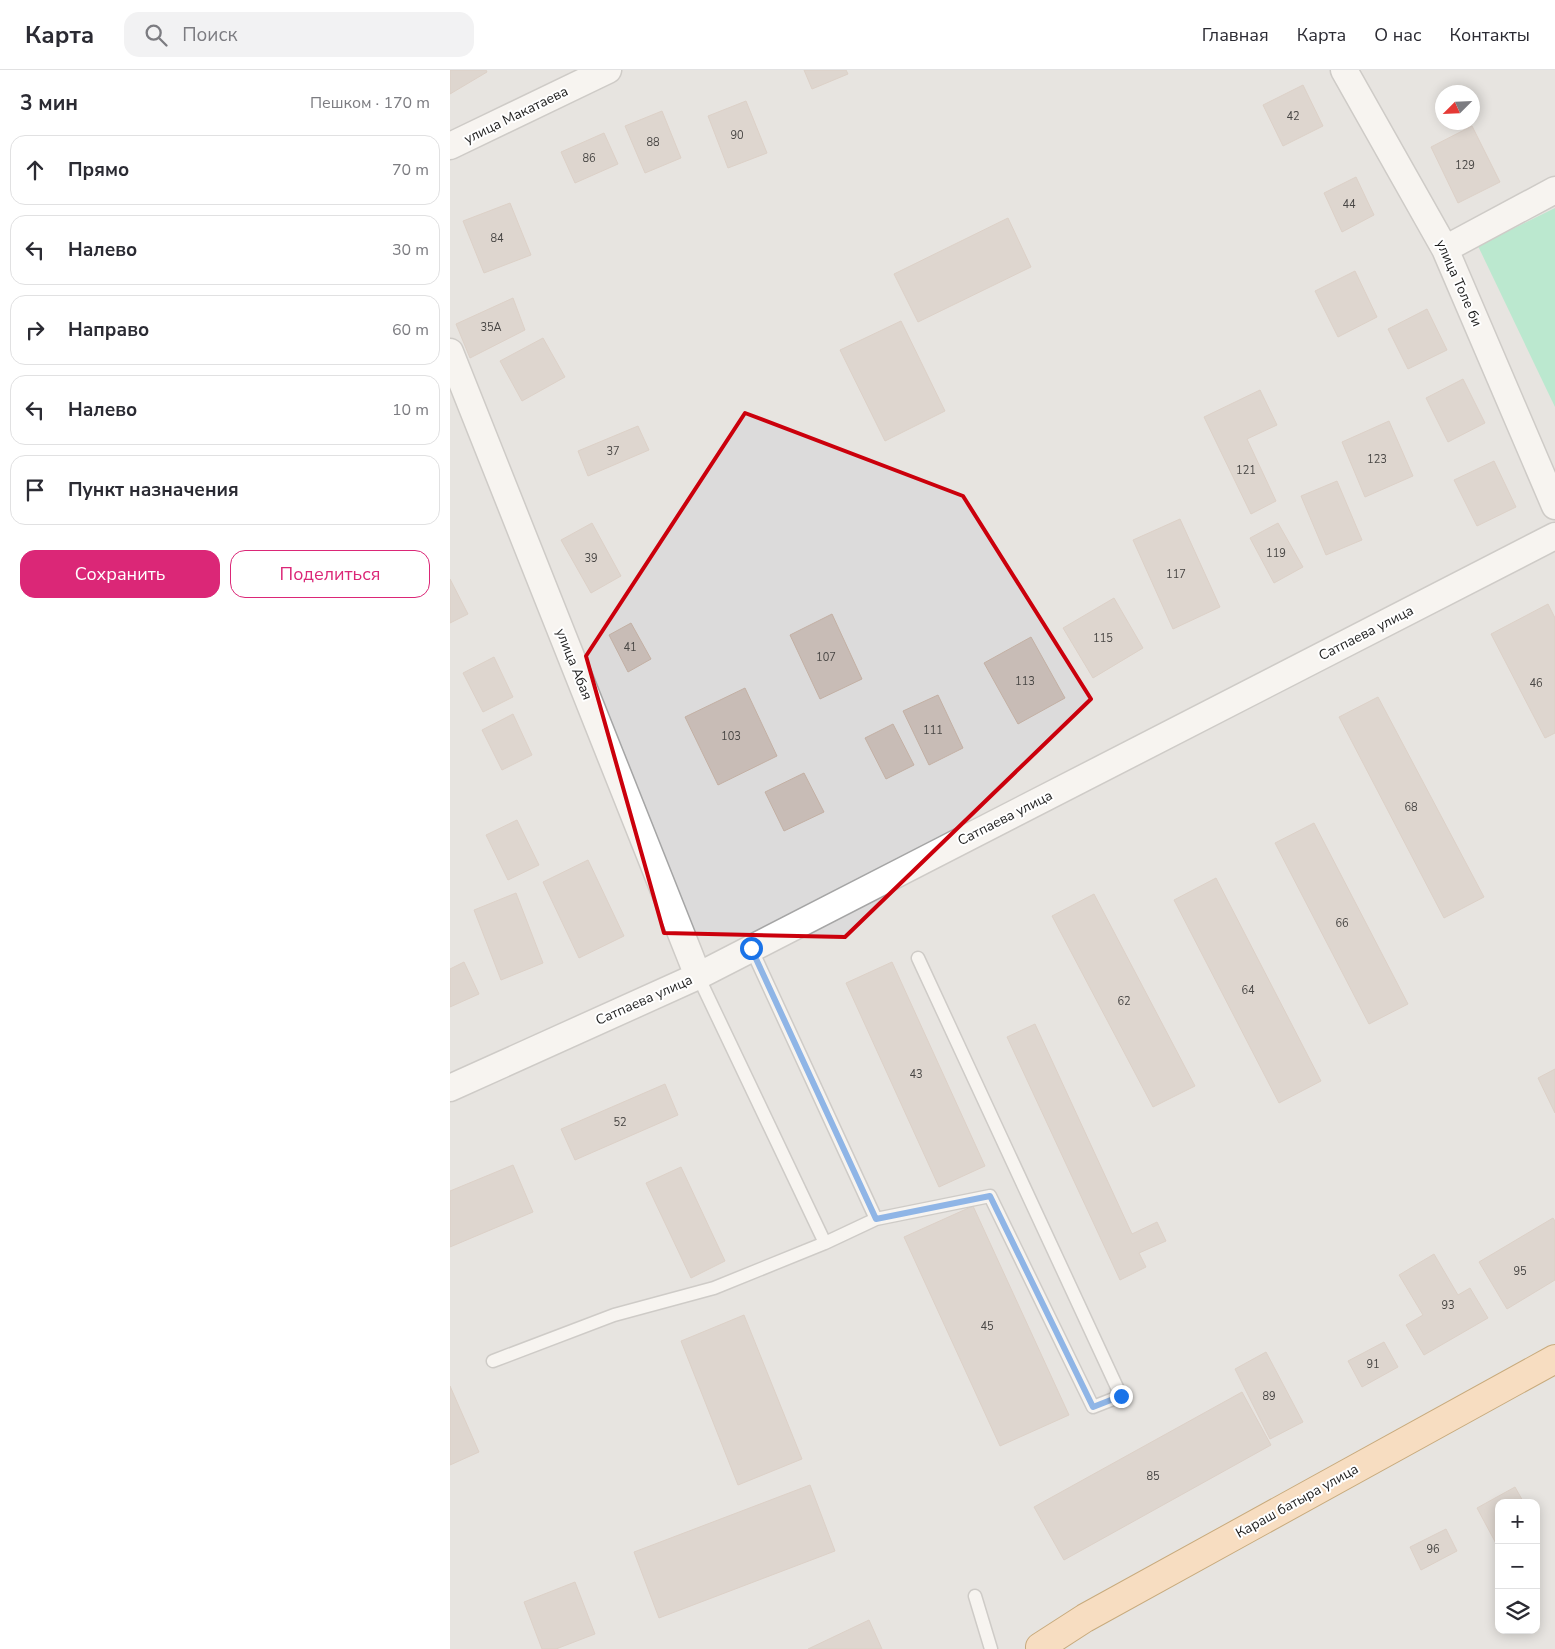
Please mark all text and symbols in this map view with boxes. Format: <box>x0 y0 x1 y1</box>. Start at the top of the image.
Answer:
search box <box>124 12 474 57</box>
text: Карта <box>25 19 94 51</box>
icon: search <box>142 21 170 49</box>
text: Поиск <box>182 22 237 48</box>
text: Главная <box>1202 23 1269 47</box>
text: Карта <box>1297 23 1346 47</box>
text: О нас <box>1374 23 1422 47</box>
text: Контакты <box>1450 23 1530 47</box>
street label: улица Макатаева <box>461 82 571 148</box>
north arrow <box>1435 85 1480 130</box>
text: 3 мин <box>20 89 78 117</box>
text: Пешком · 170 m <box>310 92 430 114</box>
house number: 42 <box>1286 109 1300 124</box>
house number: 90 <box>730 128 744 143</box>
house number: 88 <box>646 135 660 150</box>
house number: 86 <box>582 151 596 166</box>
icon: ahead <box>21 156 49 184</box>
text: Прямо <box>68 157 129 183</box>
house number: 129 <box>1455 158 1475 173</box>
text: 70 m <box>392 159 429 181</box>
house number: 44 <box>1342 197 1356 212</box>
house number: 84 <box>490 231 504 246</box>
icon: left <box>21 236 49 264</box>
text: Налево <box>68 237 137 263</box>
street label: улица Толе би <box>1431 237 1487 329</box>
text: 30 m <box>392 239 429 261</box>
icon: right <box>21 316 49 344</box>
text: Направо <box>68 317 149 343</box>
text: 60 m <box>392 319 429 341</box>
house number: 35А <box>480 320 502 335</box>
icon: left <box>21 396 49 424</box>
text: Налево <box>68 397 137 423</box>
text: 10 m <box>392 399 429 421</box>
house number: 37 <box>606 444 620 459</box>
house number: 123 <box>1367 452 1387 467</box>
house number: 121 <box>1236 463 1256 478</box>
icon: arrive <box>21 476 49 504</box>
text: Пункт назначения <box>68 477 239 503</box>
house number: 119 <box>1266 546 1286 561</box>
button: Сохранить <box>20 550 220 598</box>
button: Поделиться <box>230 550 430 598</box>
house number: 39 <box>584 551 598 566</box>
house number: 117 <box>1166 567 1186 582</box>
street label: Сатпаева улица <box>1315 601 1417 665</box>
street label: улица Абая <box>551 625 597 703</box>
house number: 115 <box>1093 631 1113 646</box>
house number: 41 <box>623 640 637 655</box>
house number: 107 <box>816 650 836 665</box>
house number: 113 <box>1015 674 1035 689</box>
house number: 46 <box>1529 676 1543 691</box>
house number: 111 <box>923 723 943 738</box>
house number: 103 <box>721 729 741 744</box>
street label: Сатпаева улица <box>954 786 1056 850</box>
house number: 68 <box>1404 800 1418 815</box>
house number: 66 <box>1335 916 1349 931</box>
route start <box>740 937 763 960</box>
street label: Сатпаева улица <box>593 970 695 1030</box>
house number: 64 <box>1241 983 1255 998</box>
house number: 62 <box>1117 994 1131 1009</box>
house number: 43 <box>909 1067 923 1082</box>
house number: 52 <box>613 1115 627 1130</box>
house number: 95 <box>1513 1264 1527 1279</box>
house number: 93 <box>1441 1298 1455 1313</box>
house number: 45 <box>980 1319 994 1334</box>
house number: 91 <box>1366 1357 1380 1372</box>
route end <box>1110 1385 1133 1408</box>
house number: 89 <box>1262 1389 1276 1404</box>
street label: Караш батыра улица <box>1232 1459 1362 1543</box>
house number: 85 <box>1146 1469 1160 1484</box>
map controls <box>1495 1499 1540 1634</box>
button: + <box>1495 1499 1540 1544</box>
house number: 96 <box>1426 1542 1440 1557</box>
button: − <box>1495 1544 1540 1589</box>
button: layers <box>1495 1589 1540 1634</box>

